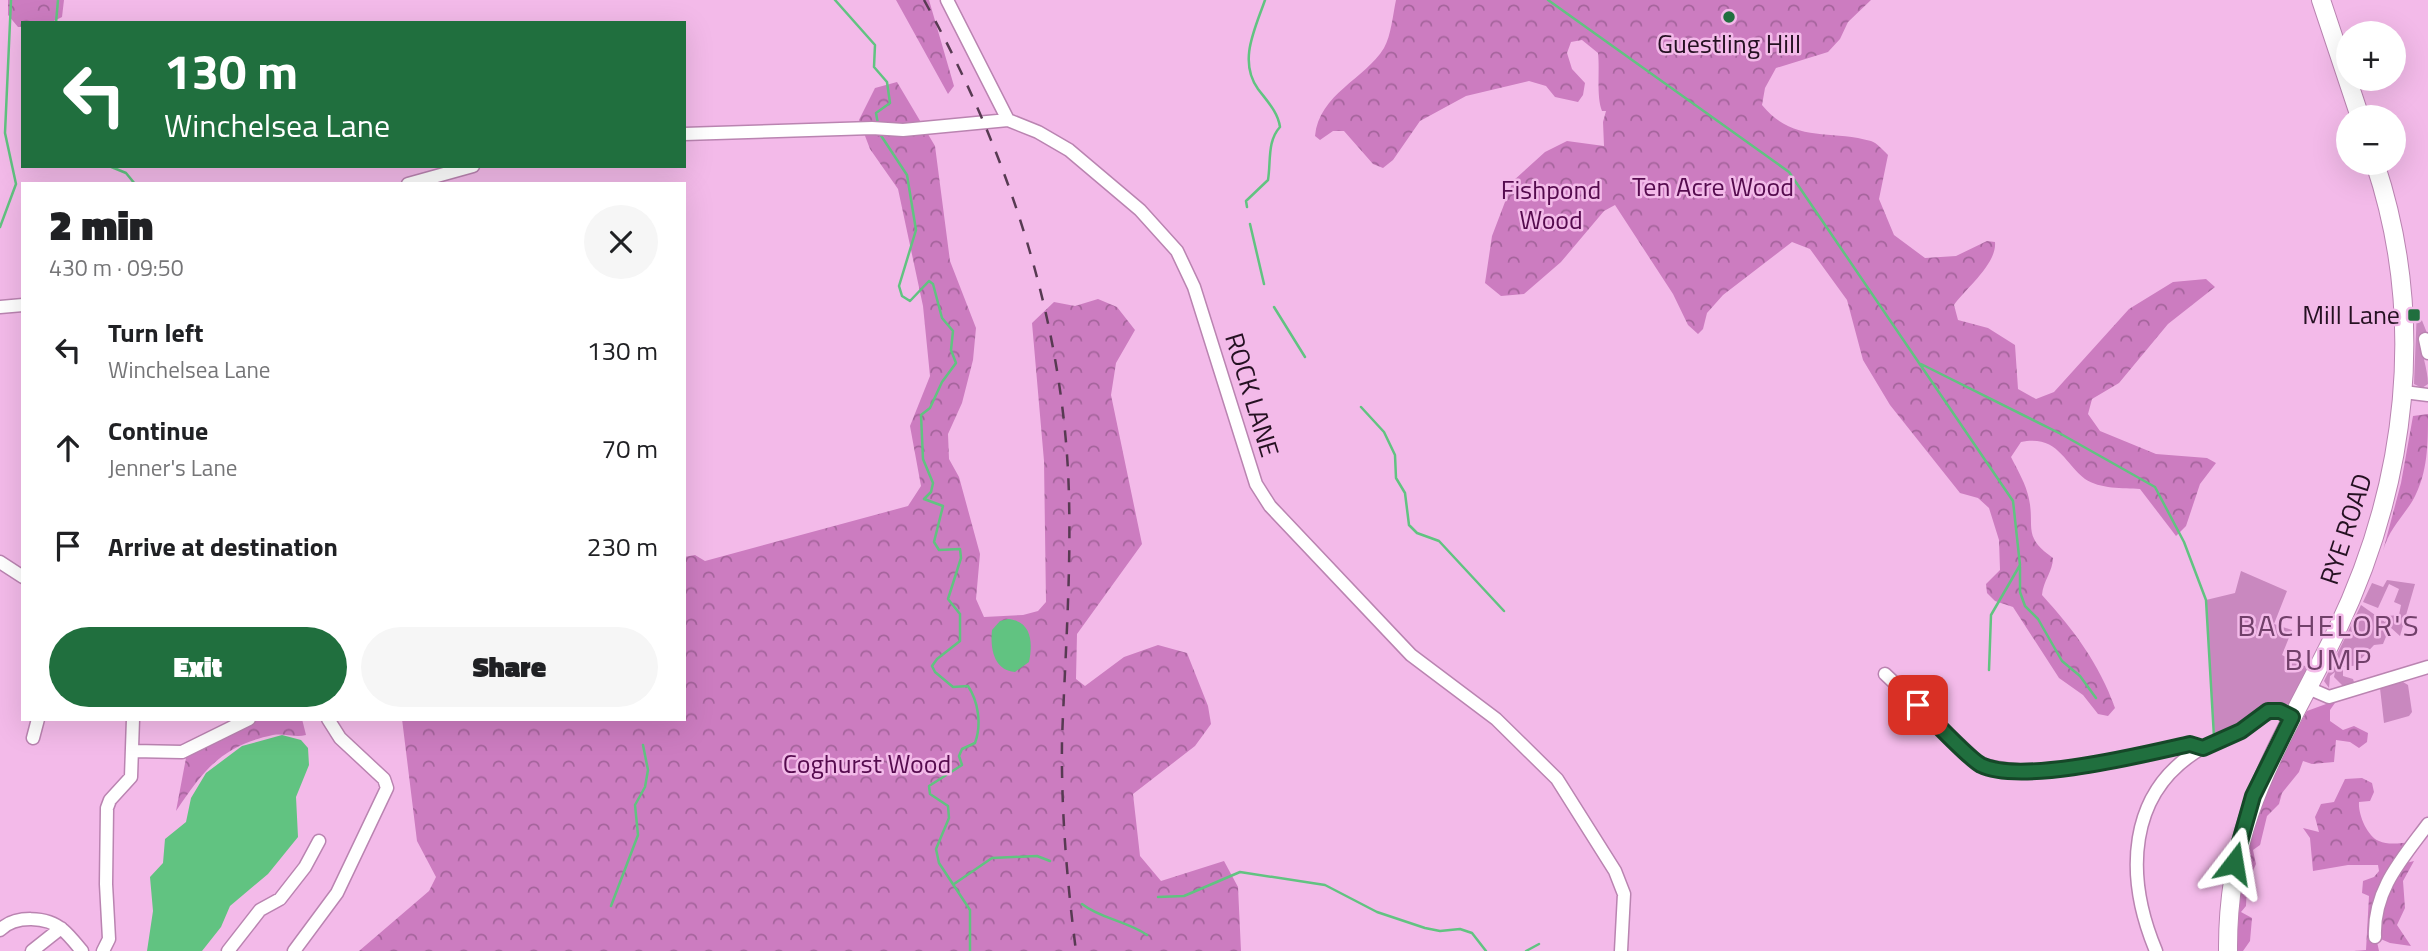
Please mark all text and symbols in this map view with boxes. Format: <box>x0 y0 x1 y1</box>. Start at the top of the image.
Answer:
marker: Guestling Hill <box>1721 9 1737 25</box>
map controls <box>2336 21 2406 175</box>
button: + <box>2336 21 2406 91</box>
place label: Guestling Hill <box>1657 24 1801 63</box>
text: 130 m <box>164 33 298 108</box>
icon: left <box>49 49 140 140</box>
text: Winchelsea Lane <box>164 101 390 149</box>
button: − <box>2336 105 2406 175</box>
park label: Ten Acre Wood <box>1632 167 1794 206</box>
park label: Fishpond Wood <box>1501 170 1601 239</box>
text: 2 min <box>49 192 153 256</box>
button: close <box>584 205 658 279</box>
text: 430 m · 09:50 <box>49 250 184 285</box>
place label: Mill Lane <box>2302 295 2400 334</box>
marker: Mill Lane <box>2406 307 2422 323</box>
text: Turn left <box>108 313 203 352</box>
street label: ROCK LANE <box>1215 328 1290 462</box>
icon: left <box>49 331 87 369</box>
text: 130 m <box>587 331 658 370</box>
text: Winchelsea Lane <box>108 352 270 387</box>
text: Continue <box>108 411 208 450</box>
icon: ahead <box>49 429 87 467</box>
text: 70 m <box>601 429 658 468</box>
text: Jenner's Lane <box>108 450 237 485</box>
street label: RYE ROAD <box>2309 468 2382 589</box>
icon: arrive <box>49 527 87 565</box>
text: Arrive at destination <box>108 527 338 566</box>
text: 230 m <box>587 527 658 566</box>
district label: BACHELOR'S BUMP <box>2237 602 2421 682</box>
button: Exit <box>49 627 347 707</box>
button: Share <box>361 627 658 707</box>
pin <box>1888 675 1948 735</box>
icon: arrive <box>1899 686 1937 724</box>
park label: Coghurst Wood <box>783 744 951 783</box>
position arrow <box>2197 826 2271 900</box>

